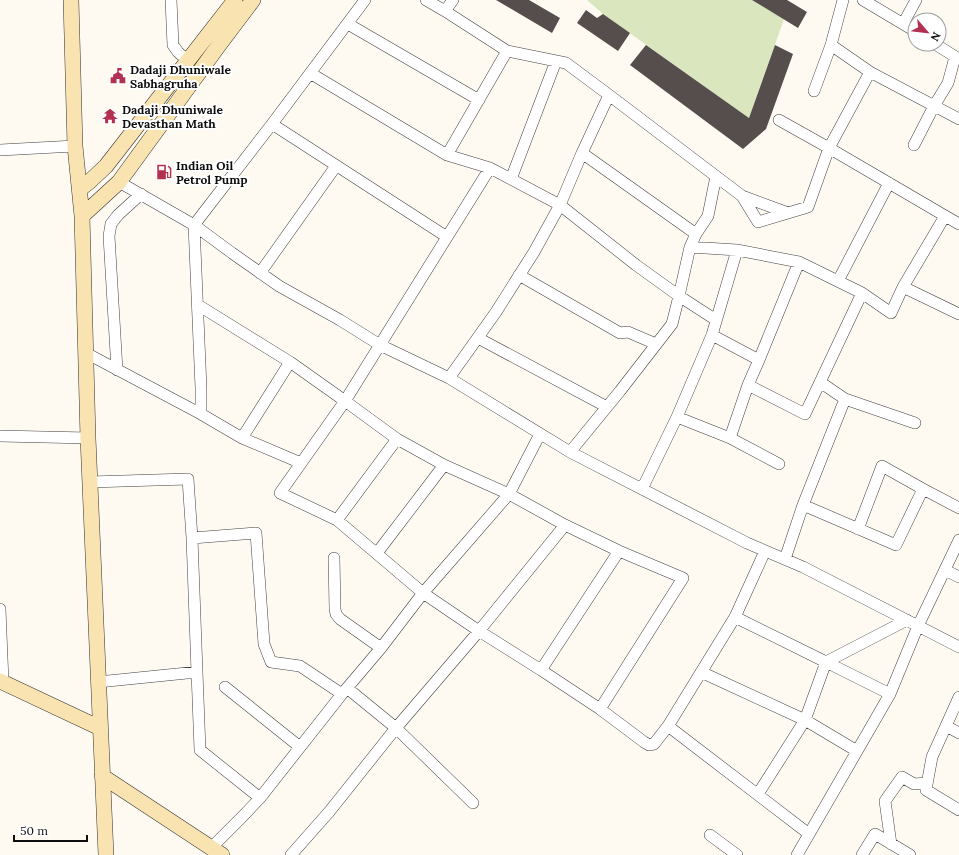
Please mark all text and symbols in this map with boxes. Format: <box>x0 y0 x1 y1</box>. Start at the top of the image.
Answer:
north arrow <box>907 12 947 52</box>
text: N <box>927 30 944 44</box>
place label: Dadaji Dhuniwale Sabhagruha <box>130 62 231 91</box>
public building icon: Dadaji Dhuniwale Sabhagruha <box>109 67 127 85</box>
place label: Dadaji Dhuniwale Devasthan Math <box>122 102 223 131</box>
temple icon: Dadaji Dhuniwale Devasthan Math <box>101 107 119 125</box>
place label: Indian Oil Petrol Pump <box>176 158 247 187</box>
fuel station icon: Indian Oil Petrol Pump <box>155 163 173 181</box>
scale bar <box>14 817 87 843</box>
text: 50 m <box>20 823 48 838</box>

